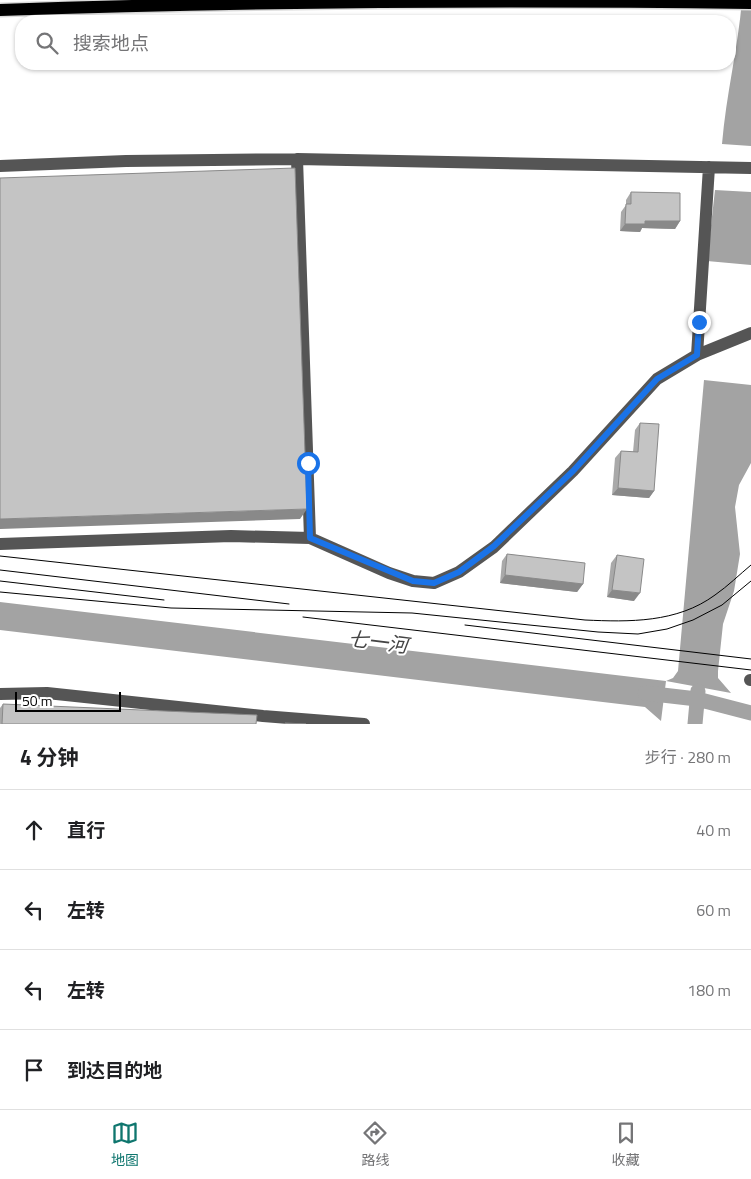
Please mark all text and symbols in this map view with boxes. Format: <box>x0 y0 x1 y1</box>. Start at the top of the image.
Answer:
search box <box>15 15 736 70</box>
text: 搜索地点 <box>73 28 149 57</box>
icon: search <box>33 29 61 57</box>
route end <box>688 311 711 334</box>
route start <box>297 452 320 475</box>
water label: 七一河 <box>346 622 414 661</box>
scale bar <box>15 689 121 712</box>
text: 50 m <box>22 690 52 711</box>
text: 4 分钟 <box>20 741 78 773</box>
text: 步行 · 280 m <box>645 745 731 769</box>
text: 直行 <box>67 815 105 844</box>
icon: ahead <box>20 816 48 844</box>
text: 40 m <box>696 818 731 842</box>
text: 左转 <box>67 895 105 924</box>
icon: left <box>20 896 48 924</box>
text: 60 m <box>696 898 731 922</box>
text: 左转 <box>67 975 105 1004</box>
icon: left <box>20 976 48 1004</box>
text: 180 m <box>687 978 731 1002</box>
text: 到达目的地 <box>67 1055 162 1084</box>
icon: arrive <box>20 1056 48 1084</box>
tab: 地图 <box>111 1119 139 1170</box>
tab: 路线 <box>361 1119 389 1170</box>
tab: 收藏 <box>612 1119 640 1170</box>

